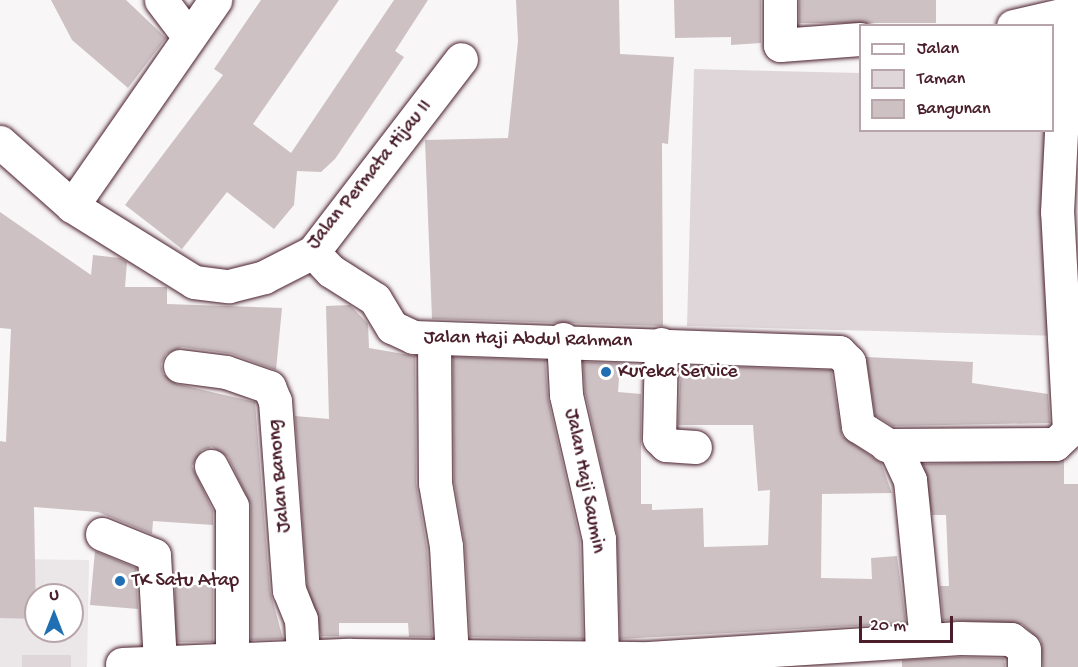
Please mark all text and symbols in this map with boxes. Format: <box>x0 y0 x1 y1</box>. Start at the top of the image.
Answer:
legend <box>859 24 1054 132</box>
text: Jalan <box>917 39 959 60</box>
text: Taman <box>917 69 965 90</box>
street label: Jalan Permata Hijau II <box>302 95 438 255</box>
text: Bangunan <box>917 99 991 120</box>
street label: Jalan Haji Abdul Rahman <box>424 326 632 354</box>
place label: Kureka Service <box>618 360 738 384</box>
marker: Kureka Service <box>599 365 613 379</box>
street label: Jalan Haji Saumin <box>558 407 610 555</box>
street label: Jalan Banong <box>263 418 297 534</box>
place label: TK Satu Atap <box>132 569 239 593</box>
marker: TK Satu Atap <box>113 574 127 588</box>
north arrow <box>24 583 84 643</box>
text: U <box>49 587 59 606</box>
scale bar <box>862 604 956 642</box>
text: 20 m <box>870 616 906 637</box>

